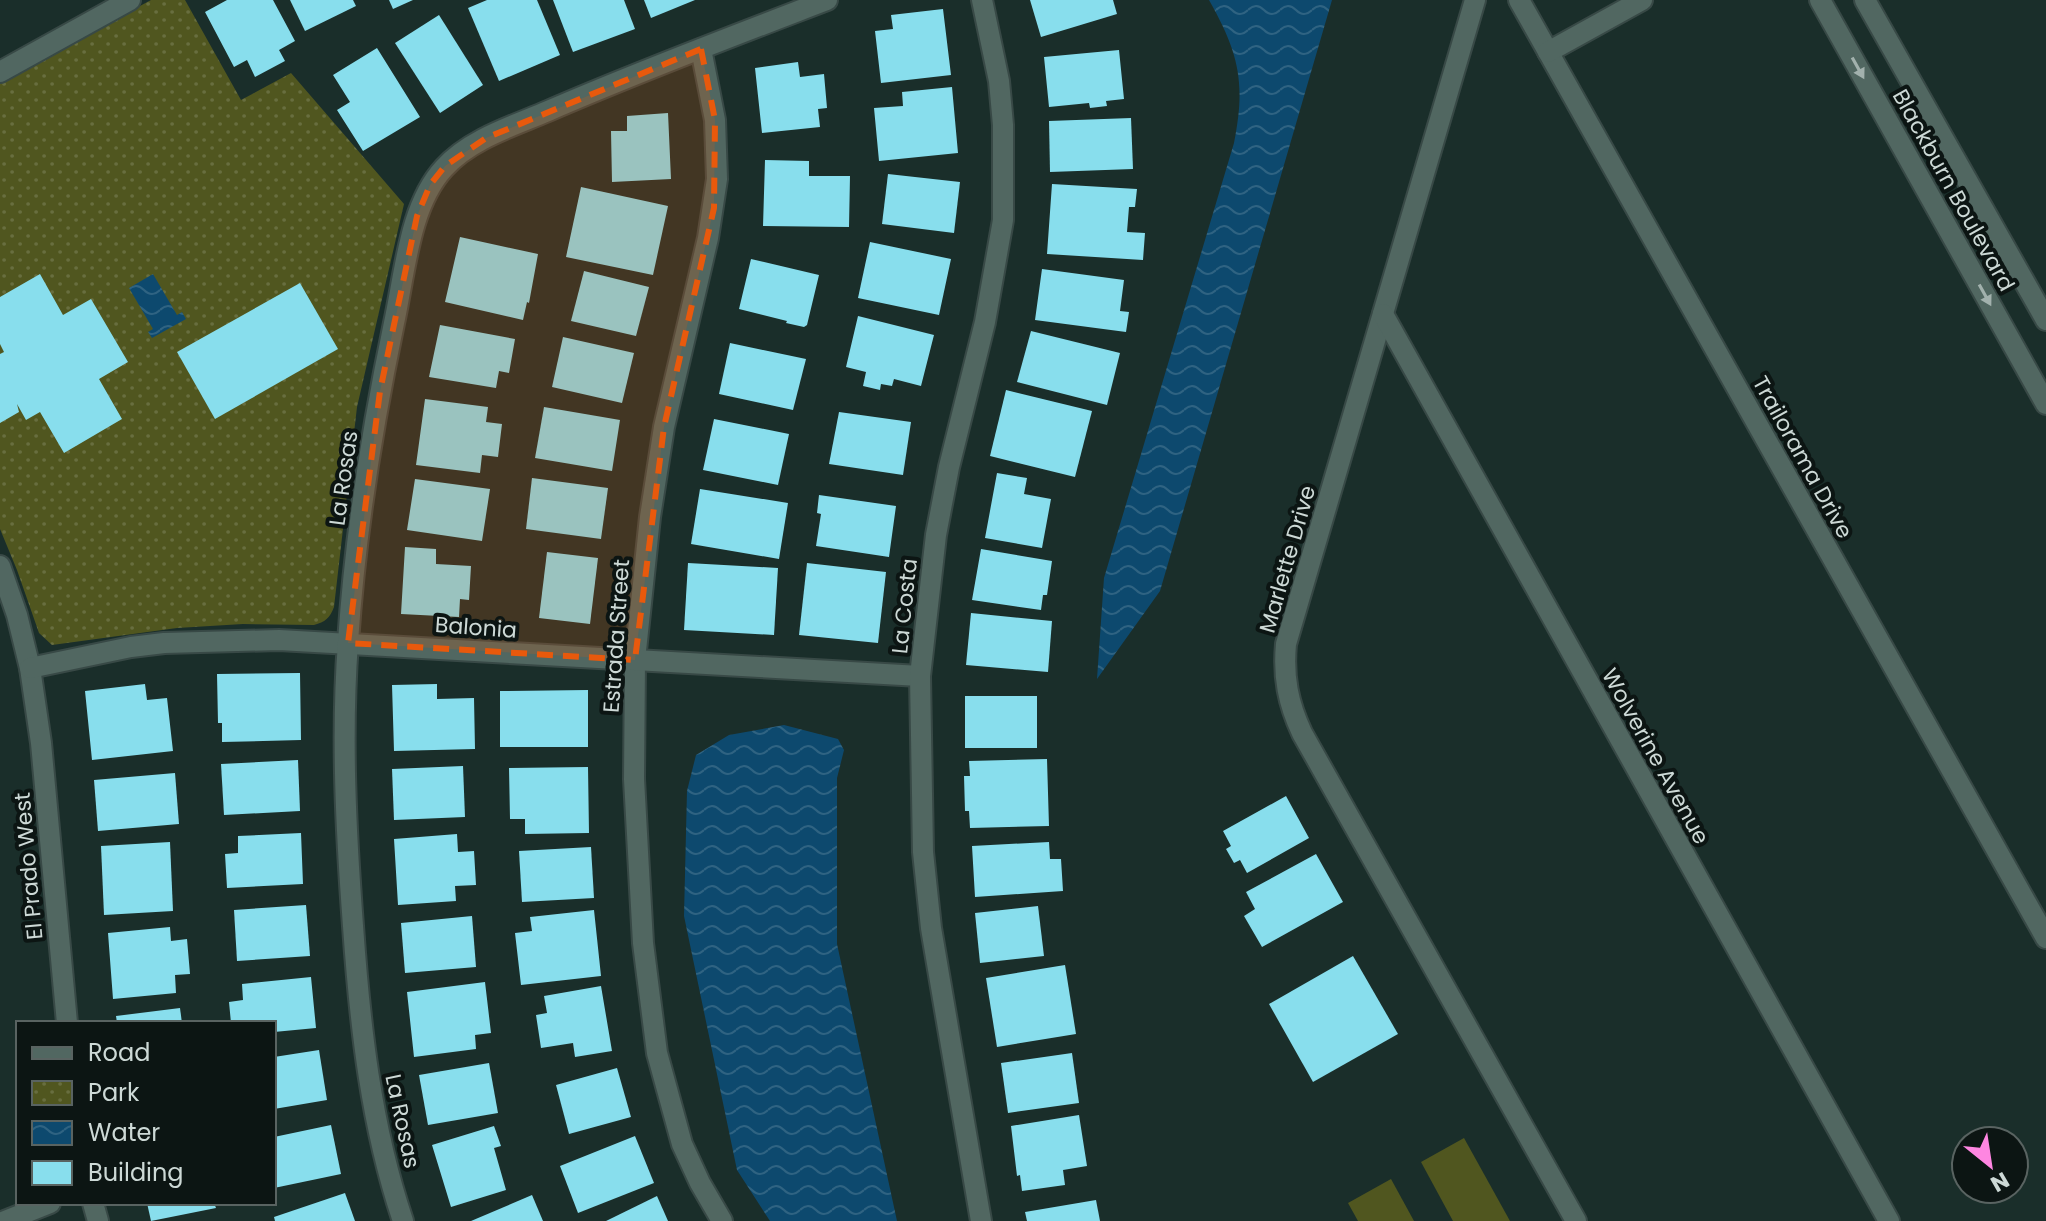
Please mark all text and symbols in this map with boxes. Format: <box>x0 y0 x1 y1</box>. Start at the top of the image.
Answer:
one-way arrow <box>1851 57 1865 79</box>
street label: Blackburn Boulevard <box>1885 84 2022 297</box>
one-way arrow <box>1978 284 1992 306</box>
street label: Trailorama Drive <box>1745 370 1860 544</box>
street label: La Rosas <box>321 429 365 528</box>
street label: Marlette Drive <box>1252 482 1323 636</box>
street label: La Costa <box>884 557 925 655</box>
street label: Estrada Street <box>596 558 637 714</box>
street label: Balonia <box>434 609 518 646</box>
street label: Wolverine Avenue <box>1594 663 1717 850</box>
street label: El Prado West <box>7 791 50 941</box>
legend <box>16 1021 276 1205</box>
text: Road <box>88 1036 150 1069</box>
street label: La Rosas <box>377 1071 428 1171</box>
text: Park <box>88 1076 140 1109</box>
text: Water <box>88 1116 160 1149</box>
north arrow <box>1950 1125 2030 1205</box>
text: Building <box>88 1156 184 1189</box>
text: N <box>1985 1164 2015 1199</box>

